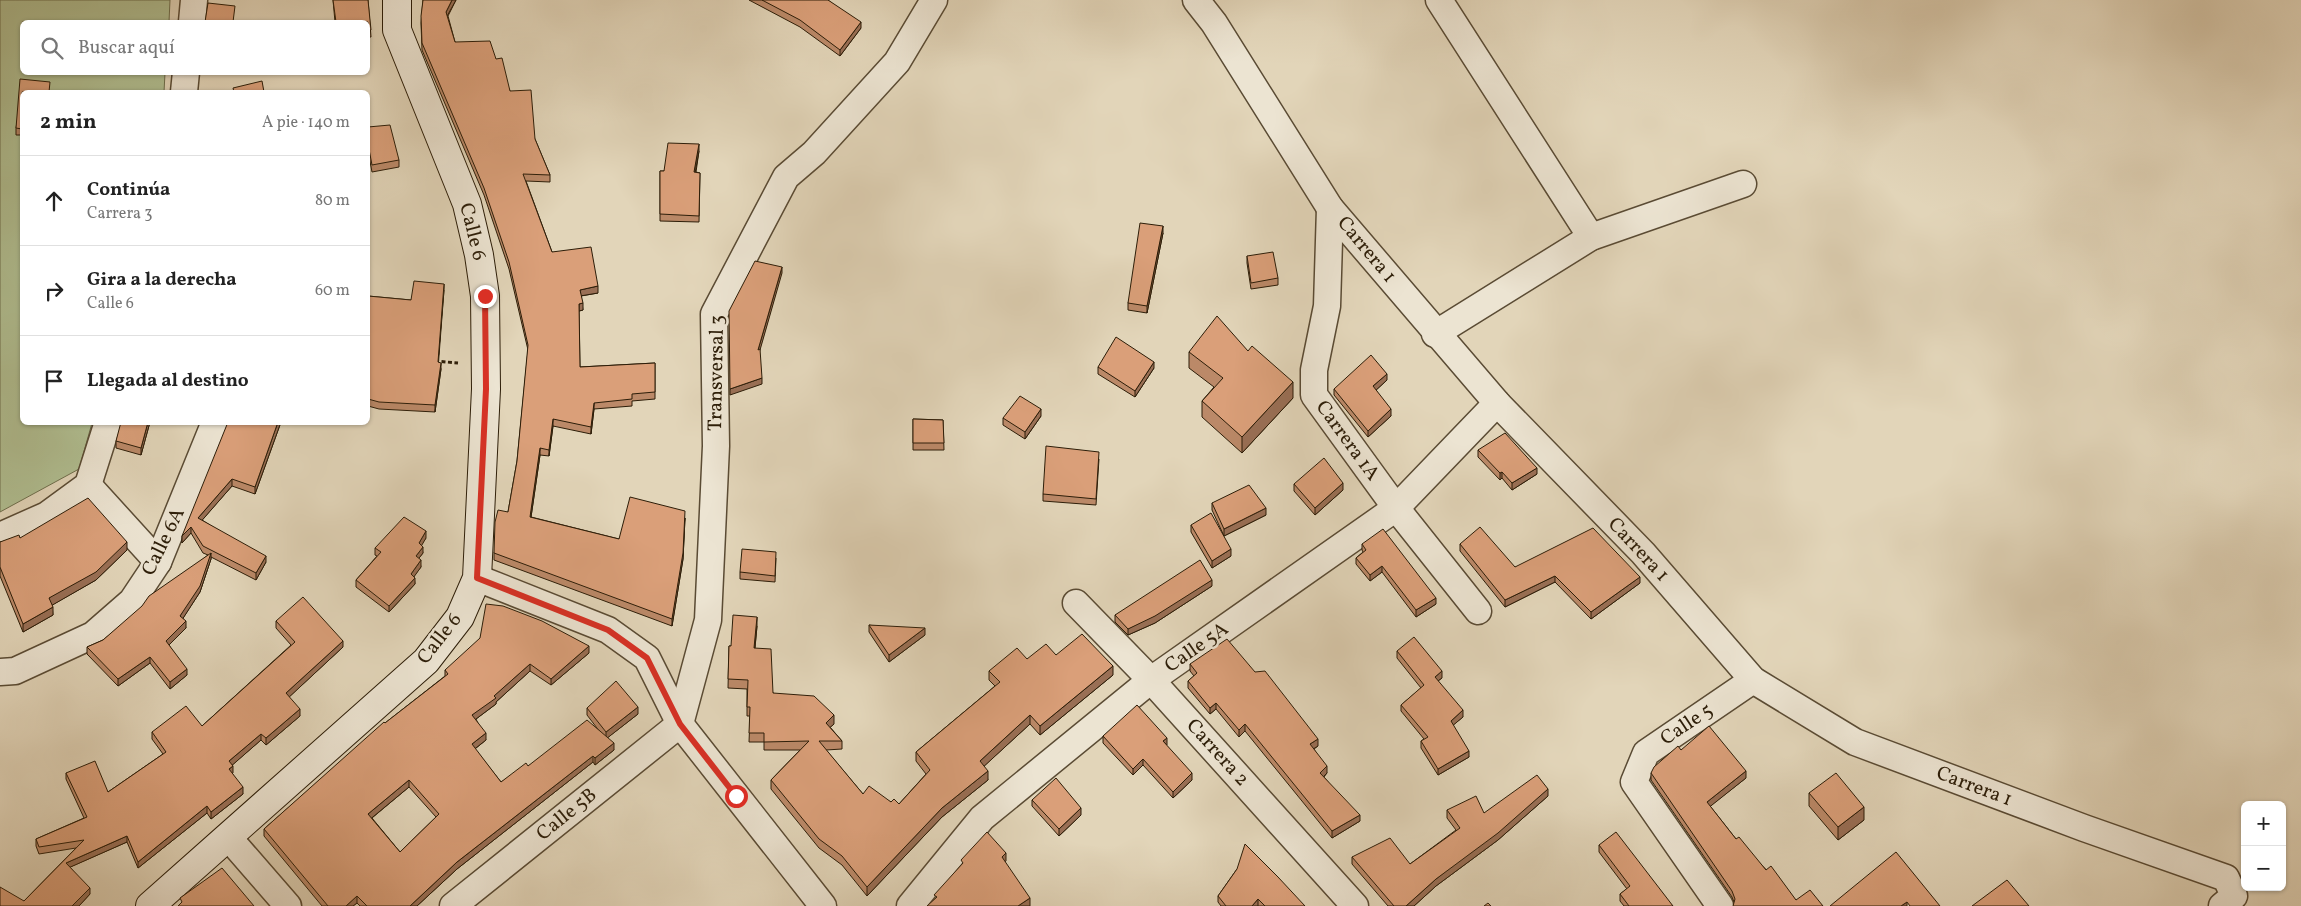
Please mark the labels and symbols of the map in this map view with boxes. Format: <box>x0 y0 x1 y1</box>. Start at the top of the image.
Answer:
street label: Calle 6 <box>451 200 493 264</box>
street label: Carrera 1 <box>1330 211 1402 289</box>
route end <box>474 285 497 308</box>
street label: Transversal 3 <box>702 315 732 431</box>
street label: Carrera 1A <box>1308 395 1386 487</box>
street label: Calle 6A <box>135 503 193 581</box>
street label: Carrera 1 <box>1601 511 1675 589</box>
street label: Calle 6 <box>411 607 469 671</box>
street label: Calle 5A <box>1159 616 1235 680</box>
street label: Calle 5 <box>1655 697 1719 753</box>
street label: Carrera 2 <box>1179 713 1255 793</box>
street label: Carrera 1 <box>1932 760 2016 814</box>
street label: Calle 5B <box>531 782 603 848</box>
route start <box>725 785 748 808</box>

